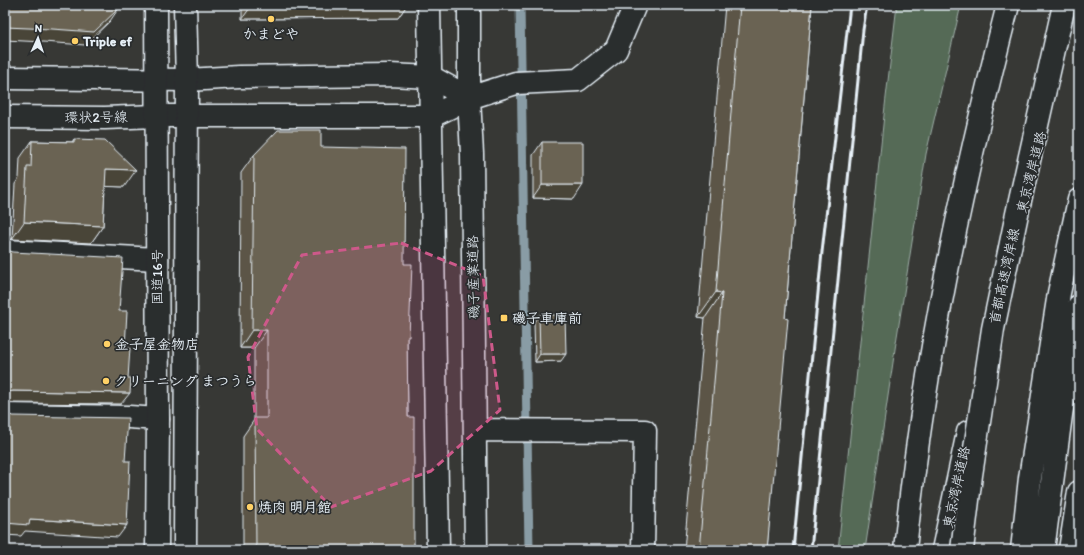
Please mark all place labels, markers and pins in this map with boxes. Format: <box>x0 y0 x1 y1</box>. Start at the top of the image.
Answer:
marker: かまどや <box>266 14 276 24</box>
place label: かまどや <box>243 26 299 43</box>
place label: Triple ef <box>82 33 132 50</box>
marker: Triple ef <box>70 36 80 46</box>
place label: 磯子車庫前 <box>512 310 582 327</box>
marker: 磯子車庫前 <box>499 313 509 323</box>
place label: 金子屋金物店 <box>115 336 199 353</box>
marker: 金子屋金物店 <box>102 339 112 349</box>
place label: クリーニング まつうら <box>114 373 257 390</box>
marker: クリーニング まつうら <box>101 376 111 386</box>
place label: 焼肉 明月館 <box>258 499 331 516</box>
marker: 焼肉 明月館 <box>245 502 255 512</box>

